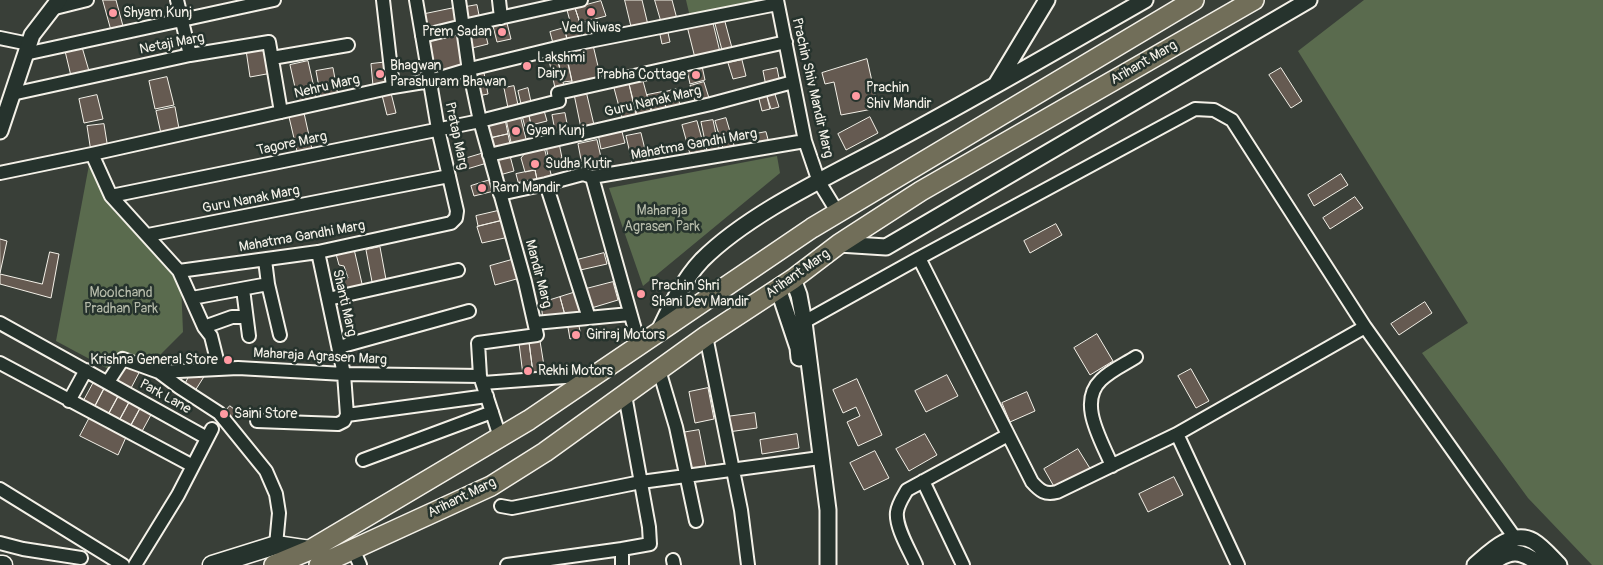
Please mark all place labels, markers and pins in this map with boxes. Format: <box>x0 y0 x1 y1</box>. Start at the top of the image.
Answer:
place label: Shyam Kunj <box>123 5 192 21</box>
marker: Ved Niwas <box>585 6 597 18</box>
marker: Shyam Kunj <box>107 7 119 19</box>
place label: Ved Niwas <box>561 20 621 36</box>
place label: Prem Sadan <box>422 24 492 40</box>
marker: Prem Sadan <box>496 26 508 38</box>
place label: Lakshmi Dairy <box>537 50 585 82</box>
place label: Bhagwan Parashuram Bhawan <box>390 58 506 90</box>
marker: Lakshmi Dairy <box>521 60 533 72</box>
place label: Prabha Cottage <box>596 67 686 83</box>
marker: Bhagwan Parashuram Bhawan <box>374 68 386 80</box>
marker: Prabha Cottage <box>690 69 702 81</box>
place label: Prachin Shiv Mandir <box>866 80 932 112</box>
marker: Prachin Shiv Mandir <box>850 90 862 102</box>
place label: Gyan Kunj <box>526 123 585 139</box>
marker: Gyan Kunj <box>510 125 522 137</box>
place label: Sudha Kutir <box>545 156 612 172</box>
marker: Sudha Kutir <box>529 158 541 170</box>
place label: Ram Mandir <box>492 180 561 196</box>
marker: Ram Mandir <box>476 182 488 194</box>
place label: Prachin Shri Shani Dev Mandir <box>651 278 749 310</box>
marker: Prachin Shri Shani Dev Mandir <box>635 288 647 300</box>
place label: Giriraj Motors <box>586 327 665 343</box>
marker: Giriraj Motors <box>570 329 582 341</box>
place label: Krishna General Store <box>90 352 218 368</box>
marker: Krishna General Store <box>222 354 234 366</box>
place label: Rekhi Motors <box>538 363 613 379</box>
marker: Rekhi Motors <box>522 365 534 377</box>
place label: Saini Store <box>234 406 297 422</box>
marker: Saini Store <box>218 408 230 420</box>

